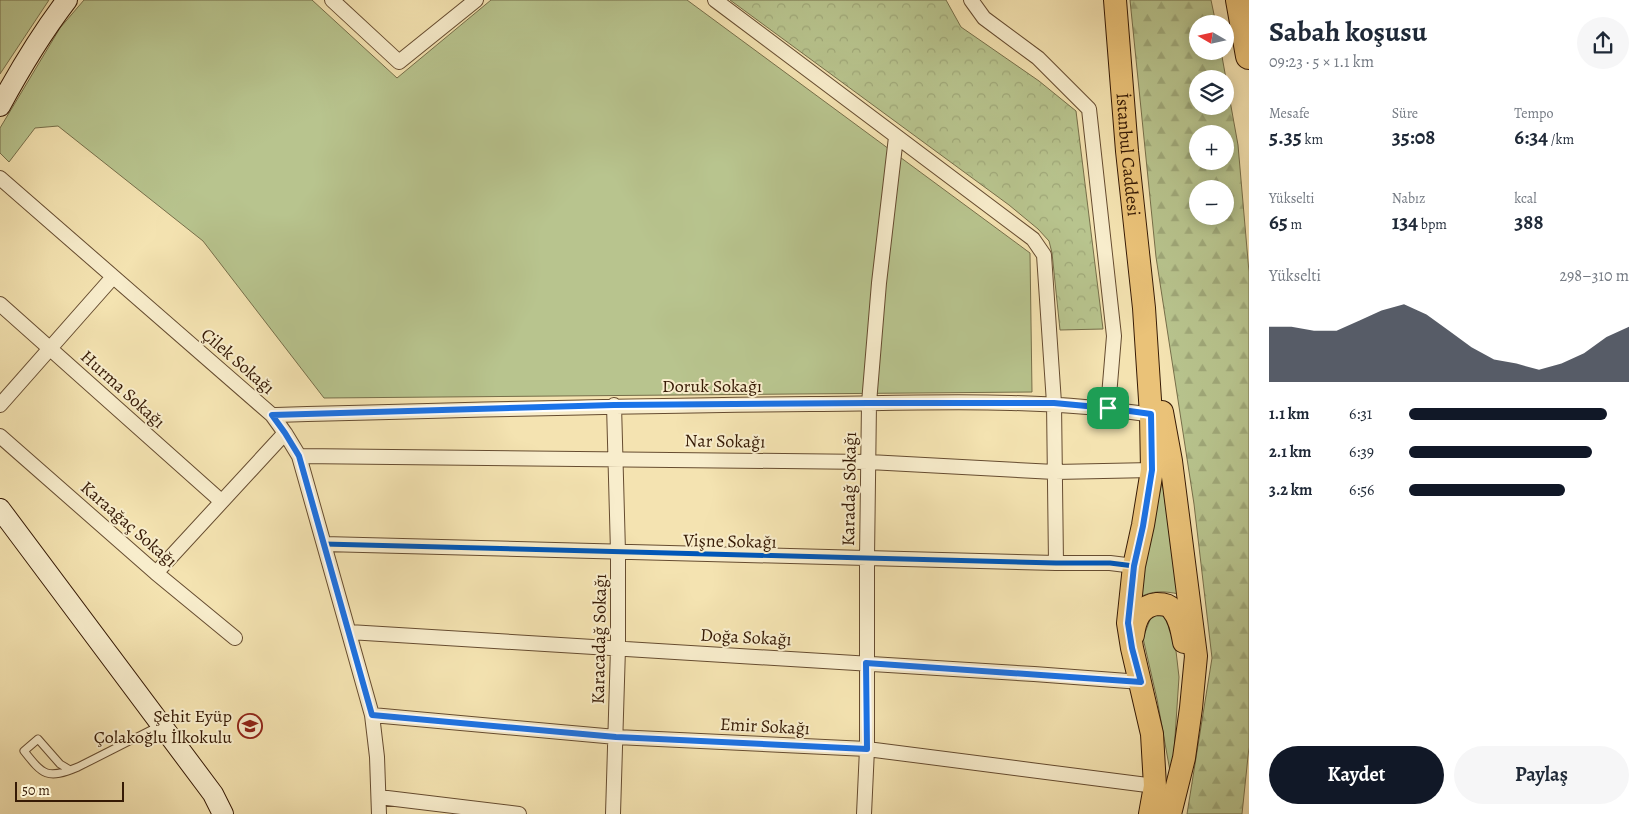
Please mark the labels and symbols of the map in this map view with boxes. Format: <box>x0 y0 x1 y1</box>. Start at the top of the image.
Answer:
north arrow <box>1189 15 1234 60</box>
street label: İstanbul Caddesi <box>1110 92 1146 217</box>
street label: Çilek Sokağı <box>196 322 280 400</box>
street label: Hurma Sokağı <box>75 345 171 433</box>
street label: Doruk Sokağı <box>662 374 762 398</box>
pin <box>1087 387 1129 429</box>
street label: Nar Sokağı <box>684 428 766 454</box>
street label: Karadağ Sokağı <box>836 432 862 546</box>
street label: Karaağaç Sokağı <box>76 475 182 573</box>
street label: Vişne Sokağı <box>682 528 777 554</box>
street label: Karacadağ Sokağı <box>586 574 612 704</box>
street label: Doğa Sokağı <box>700 623 792 651</box>
place label: Şehit Eyüp Çolakoğlu İlkokulu <box>94 704 232 749</box>
street label: Emir Sokağı <box>720 712 810 740</box>
school or university icon: Şehit Eyüp Çolakoğlu İlkokulu <box>237 713 263 739</box>
scale bar <box>15 779 124 802</box>

